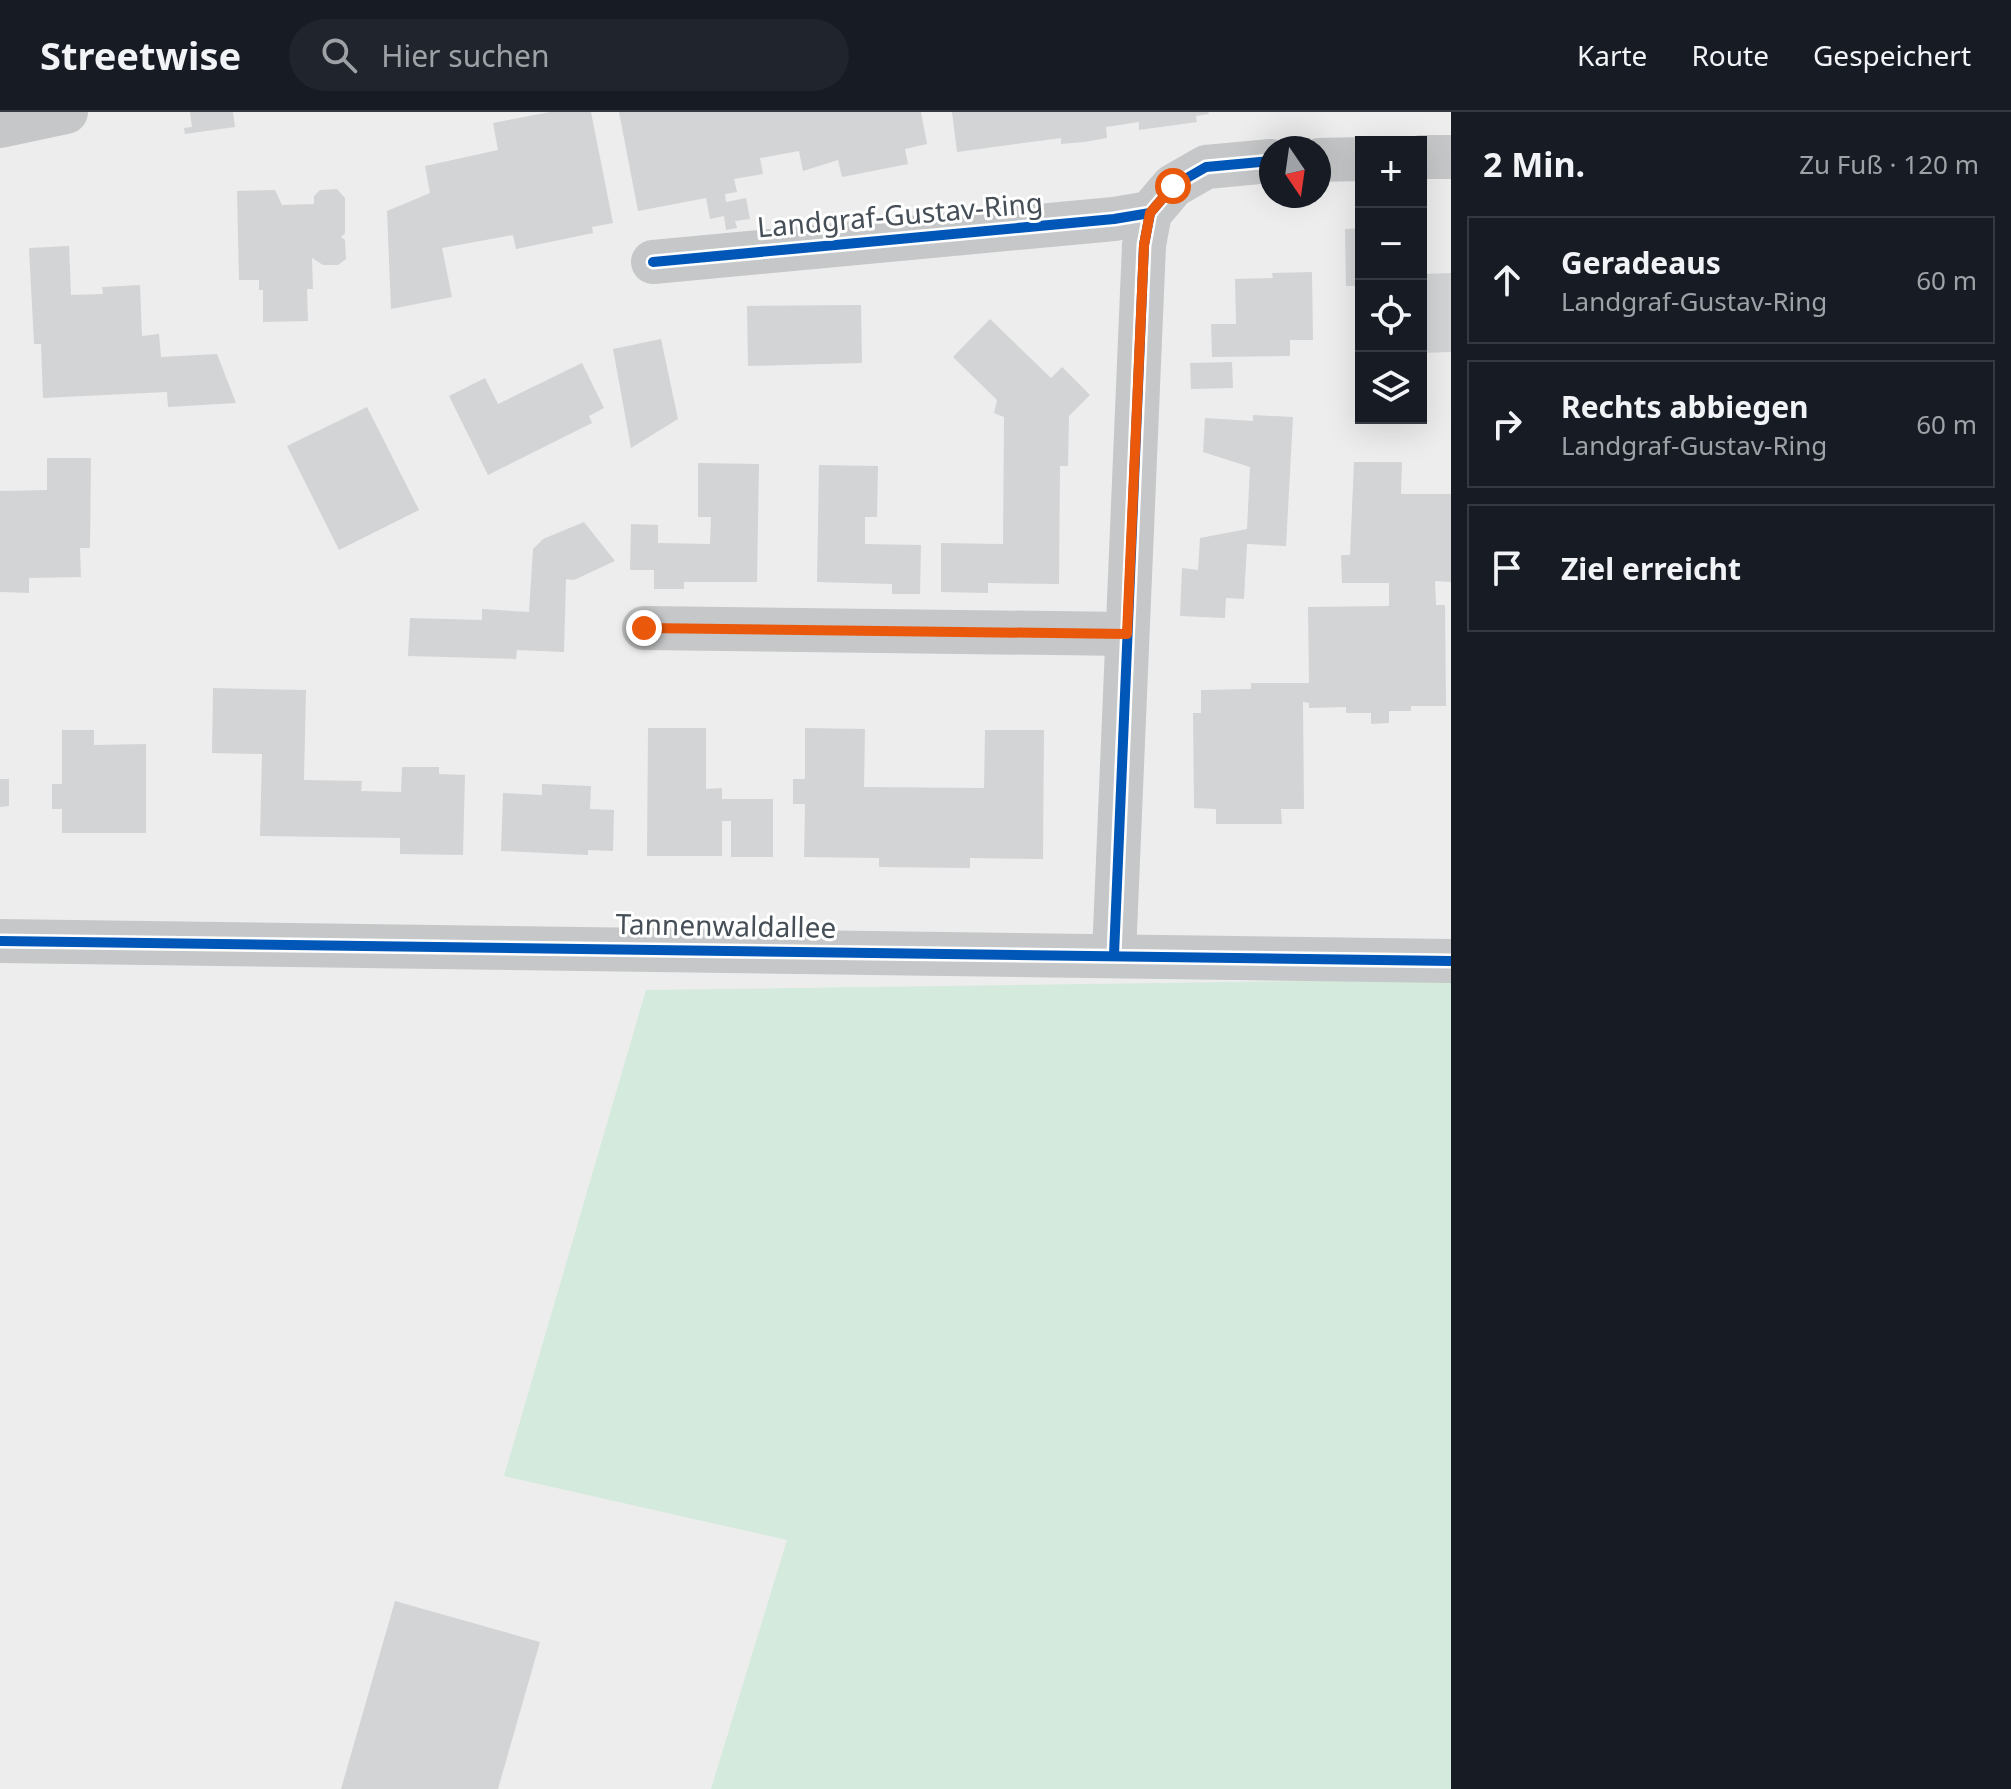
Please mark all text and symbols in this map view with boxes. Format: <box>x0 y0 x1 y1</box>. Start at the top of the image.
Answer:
search box <box>289 19 849 91</box>
text: Streetwise <box>40 29 241 81</box>
icon: search <box>317 33 361 77</box>
text: Hier suchen <box>381 35 550 76</box>
text: Karte <box>1577 36 1647 74</box>
text: Route <box>1691 36 1769 74</box>
text: Gespeichert <box>1813 36 1971 74</box>
north arrow <box>1259 136 1331 208</box>
map controls <box>1355 136 1427 424</box>
button: + <box>1355 136 1427 208</box>
text: 2 Min. <box>1483 141 1585 187</box>
text: Zu Fuß · 120 m <box>1799 146 1979 182</box>
route start <box>1155 168 1191 204</box>
street label: Landgraf-Gustav-Ring <box>755 183 1044 245</box>
button: − <box>1355 208 1427 280</box>
text: Geradeaus <box>1561 242 1721 283</box>
icon: ahead <box>1485 258 1529 302</box>
text: 60 m <box>1916 262 1977 298</box>
button: locate <box>1355 280 1427 352</box>
text: Landgraf-Gustav-Ring <box>1561 283 1827 319</box>
button: layers <box>1355 352 1427 424</box>
text: Rechts abbiegen <box>1561 386 1809 427</box>
icon: right <box>1485 402 1529 446</box>
text: 60 m <box>1916 406 1977 442</box>
text: Landgraf-Gustav-Ring <box>1561 427 1827 463</box>
icon: arrive <box>1485 546 1529 590</box>
text: Ziel erreicht <box>1561 548 1741 589</box>
route end <box>626 610 662 646</box>
street label: Tannenwaldallee <box>615 904 837 946</box>

